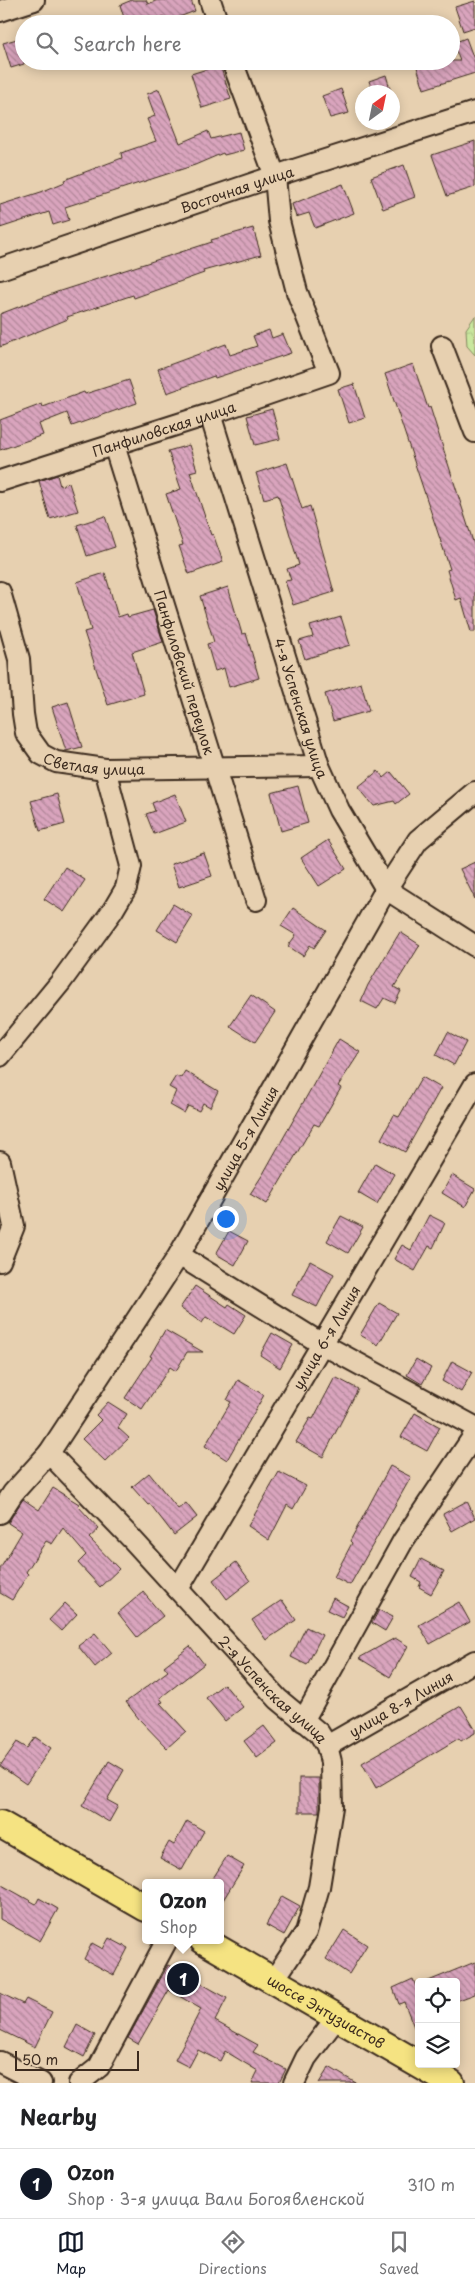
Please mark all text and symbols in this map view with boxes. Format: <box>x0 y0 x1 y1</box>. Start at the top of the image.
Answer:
search box <box>15 15 460 70</box>
icon: search <box>33 29 61 57</box>
text: Search here <box>73 29 182 57</box>
north arrow <box>355 85 400 130</box>
street label: Восточная улица <box>177 160 296 218</box>
street label: Панфиловская улица <box>90 395 238 461</box>
street label: Панфиловский переулок <box>149 587 221 758</box>
street label: 4-я Успенская улица <box>269 635 334 782</box>
street label: Светлая улица <box>40 747 145 780</box>
street label: улица 5-я Линия <box>207 1082 283 1194</box>
your location <box>213 1206 239 1232</box>
street label: улица 6-я Линия <box>287 1281 365 1393</box>
street label: 2-я Успенская улица <box>214 1630 333 1747</box>
street label: улица 8-я Линия <box>345 1665 457 1742</box>
popup <box>142 1879 224 1944</box>
text: Ozon <box>159 1886 207 1914</box>
text: Shop <box>159 1914 197 1938</box>
pin: 1 <box>167 1960 199 1998</box>
street label: шоссе Энтузиастов <box>263 1969 389 2053</box>
map controls <box>415 1978 460 2068</box>
button: locate <box>415 1978 460 2023</box>
button: layers <box>415 2023 460 2068</box>
scale bar <box>15 2048 139 2071</box>
text: 50 m <box>22 2049 58 2070</box>
text: Nearby <box>20 2100 97 2132</box>
text: Ozon <box>67 2158 115 2186</box>
text: 1 <box>32 2172 40 2196</box>
text: 310 m <box>407 2172 455 2196</box>
text: Shop · 3-я улица Вали Богоявленской <box>67 2186 365 2210</box>
tab: Map <box>56 2228 86 2279</box>
tab: Directions <box>199 2228 267 2279</box>
tab: Saved <box>379 2228 419 2279</box>

